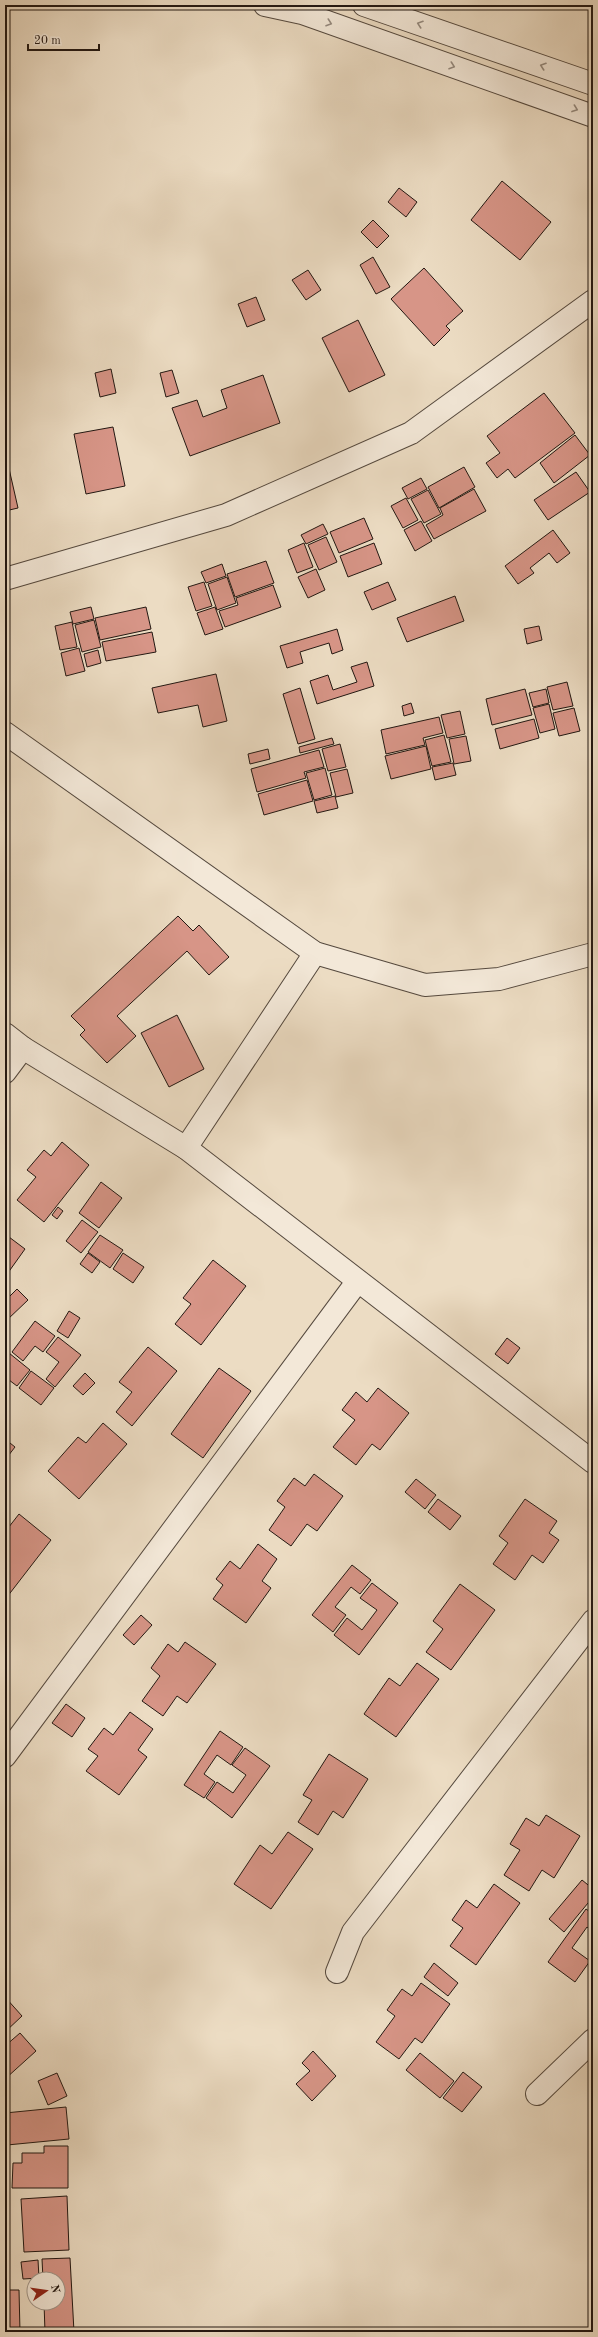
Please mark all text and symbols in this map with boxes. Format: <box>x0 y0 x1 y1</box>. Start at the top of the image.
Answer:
one-way arrow <box>326 18 333 27</box>
one-way arrow <box>417 20 424 29</box>
scale bar <box>28 26 99 52</box>
text: 20 m <box>34 35 61 47</box>
one-way arrow <box>448 61 455 69</box>
one-way arrow <box>540 62 547 71</box>
one-way arrow <box>571 104 578 112</box>
north arrow <box>26 2271 66 2311</box>
text: N <box>48 2284 61 2295</box>

